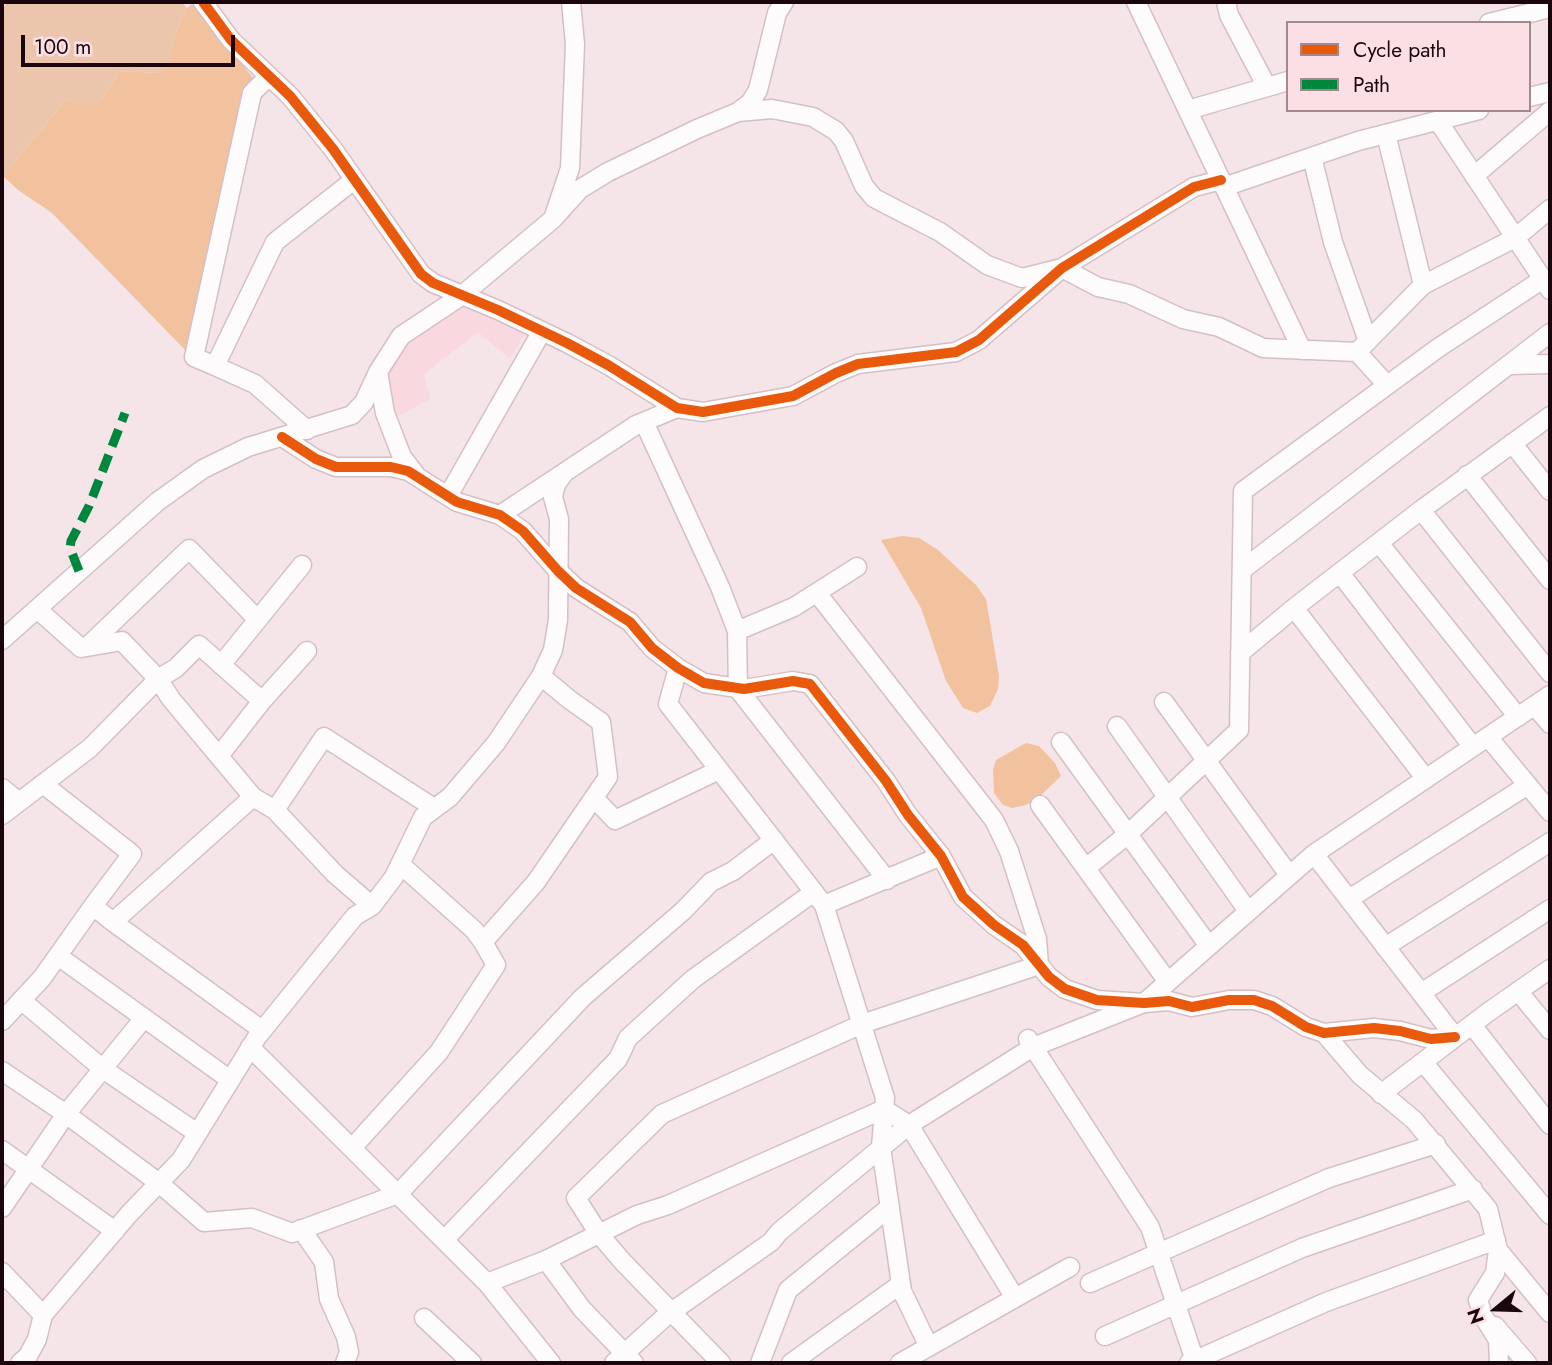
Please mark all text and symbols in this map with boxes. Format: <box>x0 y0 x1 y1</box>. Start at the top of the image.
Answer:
scale bar <box>24 21 238 65</box>
legend <box>1286 21 1531 112</box>
text: 100 m <box>34 32 91 62</box>
text: Cycle path <box>1353 35 1446 65</box>
text: Path <box>1353 70 1390 100</box>
north arrow <box>1461 1274 1531 1344</box>
text: N <box>1460 1304 1491 1328</box>

